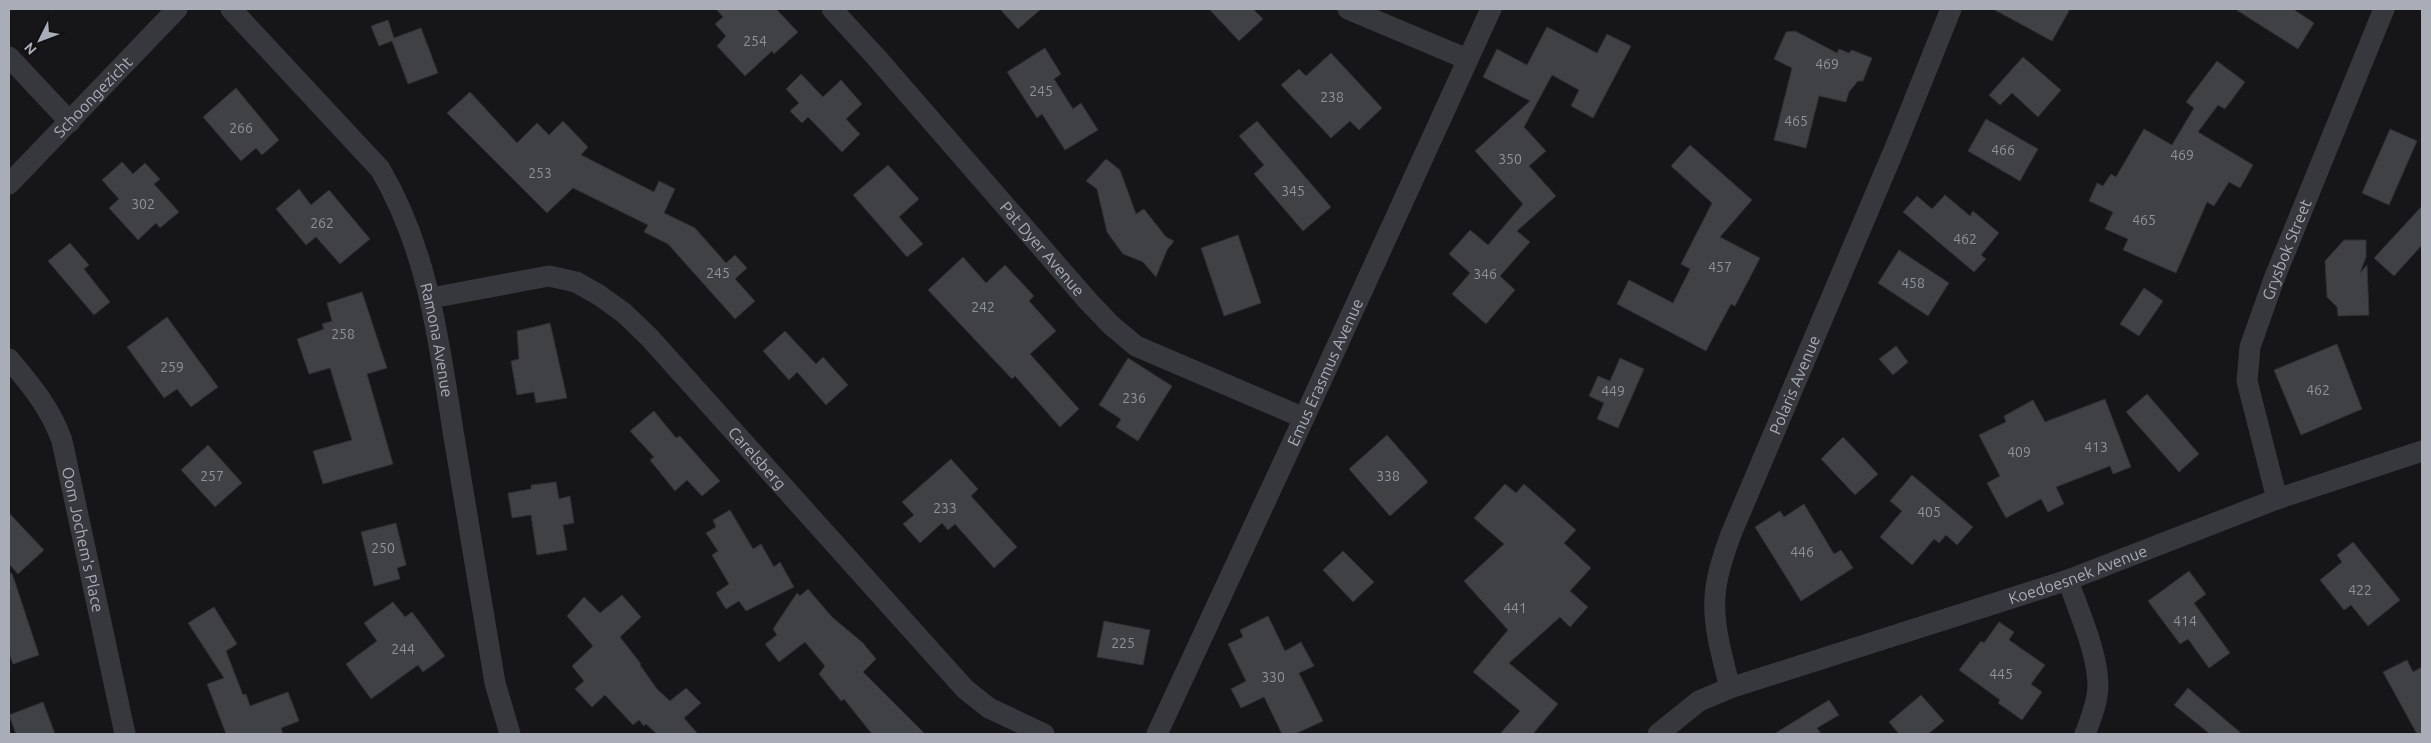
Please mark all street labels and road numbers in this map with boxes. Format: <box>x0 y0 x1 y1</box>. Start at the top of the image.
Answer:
street label: Schoongezicht <box>50 52 136 141</box>
street label: Grysbok Street <box>2258 196 2315 302</box>
street label: Pat Dyer Avenue <box>997 198 1088 300</box>
street label: Ramona Avenue <box>417 281 457 398</box>
street label: Emus Erasmus Avenue <box>1283 295 1367 449</box>
street label: Polaris Avenue <box>1765 333 1823 437</box>
street label: Carelsberg <box>725 423 790 493</box>
street label: Oom Jochem's Place <box>59 465 108 614</box>
street label: Koedoesnek Avenue <box>2006 541 2150 607</box>

